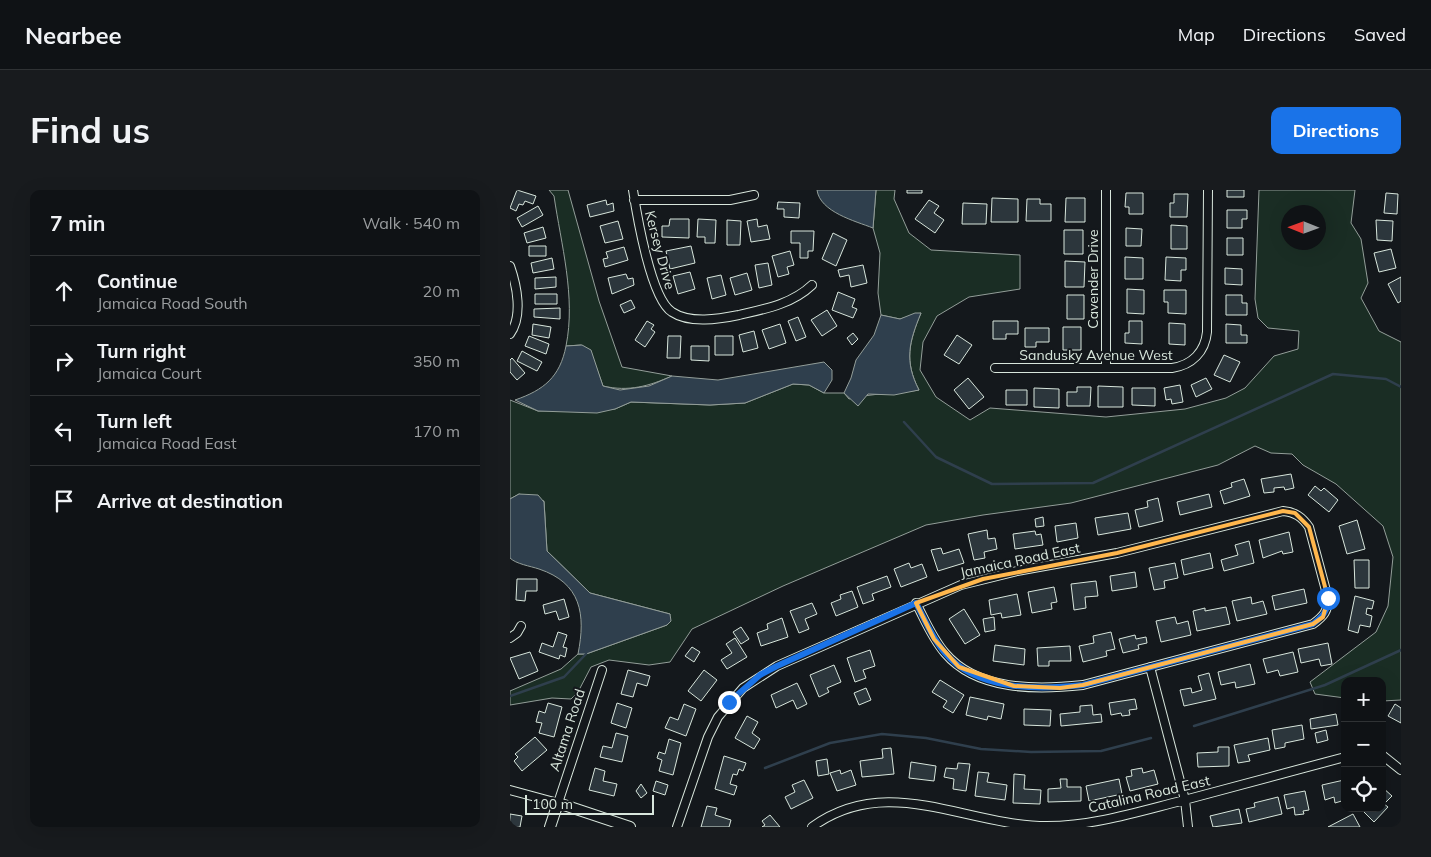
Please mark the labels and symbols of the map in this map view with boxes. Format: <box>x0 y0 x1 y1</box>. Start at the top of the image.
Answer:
north arrow <box>1281 205 1326 250</box>
street label: Kersey Drive <box>641 209 679 291</box>
street label: Cavender Drive <box>1084 229 1102 329</box>
street label: Sandusky Avenue West <box>1019 346 1173 364</box>
street label: Jamaica Road East <box>958 538 1082 582</box>
route start <box>1317 587 1340 610</box>
street label: Altama Road <box>545 687 589 773</box>
route end <box>718 691 741 714</box>
street label: Catalina Road East <box>1086 771 1212 817</box>
scale bar <box>525 792 654 815</box>

